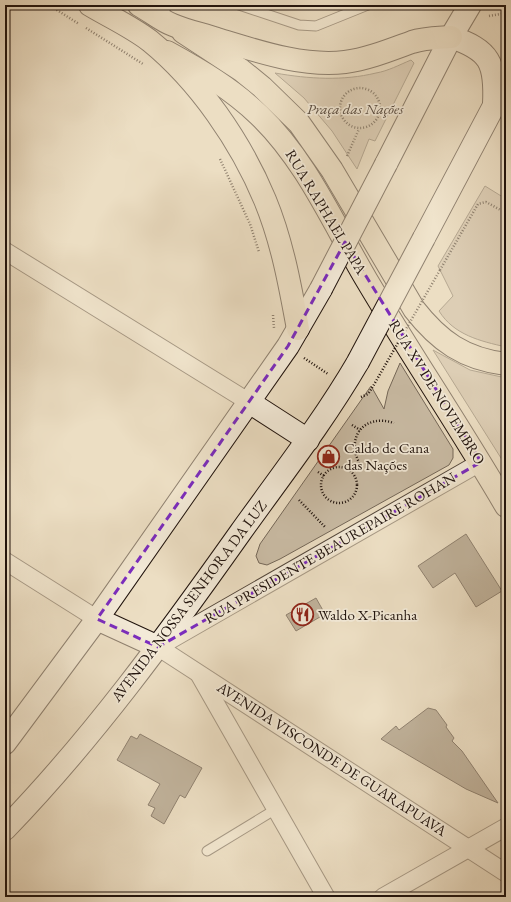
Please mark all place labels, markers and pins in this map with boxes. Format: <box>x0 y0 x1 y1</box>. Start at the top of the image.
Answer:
place label: Caldo de Cana das Nações <box>344 438 429 474</box>
shop icon: Caldo de Cana das Nações <box>316 444 342 470</box>
restaurant icon: Waldo X-Picanha <box>289 602 315 628</box>
place label: Waldo X-Picanha <box>318 605 417 624</box>

